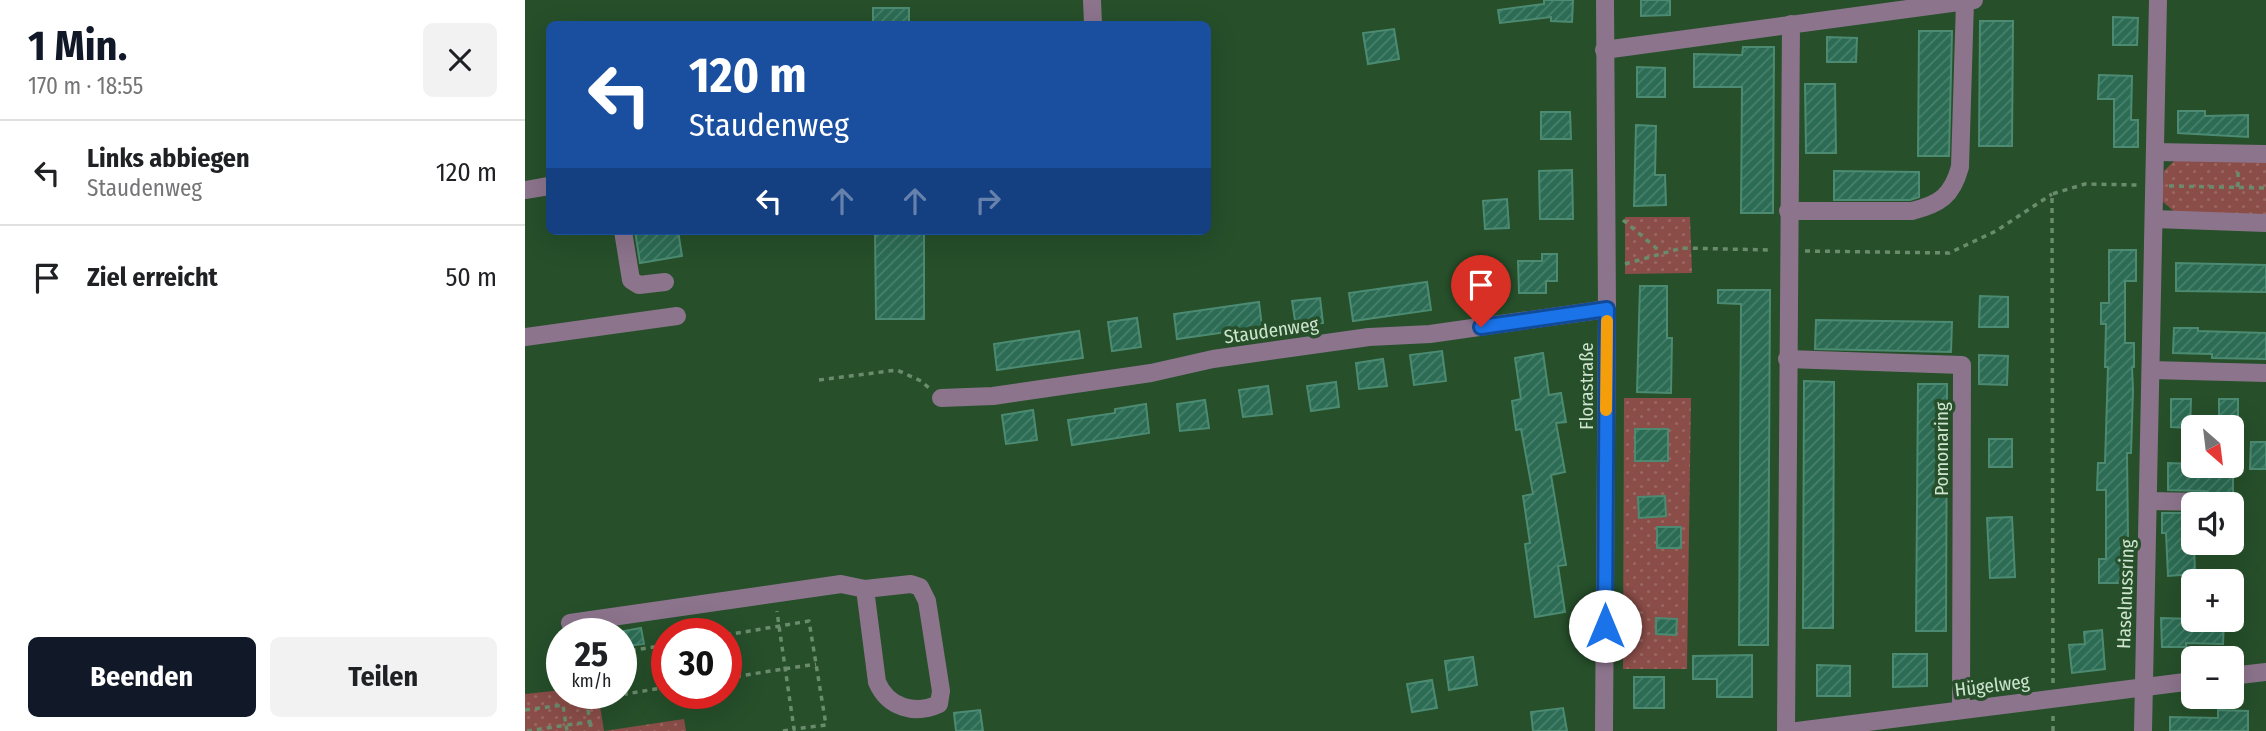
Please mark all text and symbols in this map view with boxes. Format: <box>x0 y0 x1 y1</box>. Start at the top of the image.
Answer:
text: 1 Min. <box>28 21 127 71</box>
button: close <box>423 23 497 97</box>
text: 120 m <box>689 46 807 105</box>
icon: left <box>574 49 665 140</box>
text: 170 m · 18:55 <box>28 72 143 100</box>
text: Staudenweg <box>689 106 849 144</box>
text: Links abbiegen <box>87 143 250 174</box>
icon: left <box>28 154 66 192</box>
text: 120 m <box>436 157 497 188</box>
text: Staudenweg <box>87 174 202 202</box>
icon: left <box>750 182 788 220</box>
icon: ahead <box>823 182 861 220</box>
icon: ahead <box>896 182 934 220</box>
icon: right <box>969 182 1007 220</box>
pin <box>1451 255 1511 327</box>
icon: arrive <box>28 259 66 297</box>
text: Ziel erreicht <box>87 262 218 293</box>
text: 50 m <box>445 262 497 293</box>
icon: arrive <box>1462 266 1500 304</box>
street label: Staudenweg <box>1222 312 1320 349</box>
street label: Florastraße <box>1575 342 1598 430</box>
street label: Pomonaring <box>1930 402 1953 496</box>
north arrow <box>2181 415 2243 478</box>
map controls <box>2181 415 2244 709</box>
button: sound <box>2181 492 2244 555</box>
street label: Haselnussring <box>2112 539 2139 649</box>
button: + <box>2181 569 2244 632</box>
position arrow <box>1568 589 1642 663</box>
speed limit sign: 30 <box>651 618 742 709</box>
text: 25 <box>575 633 608 675</box>
button: Beenden <box>28 637 256 717</box>
button: Teilen <box>270 637 497 717</box>
button: − <box>2181 646 2244 709</box>
street label: Hügelweg <box>1953 669 2031 701</box>
text: km/h <box>571 670 612 692</box>

